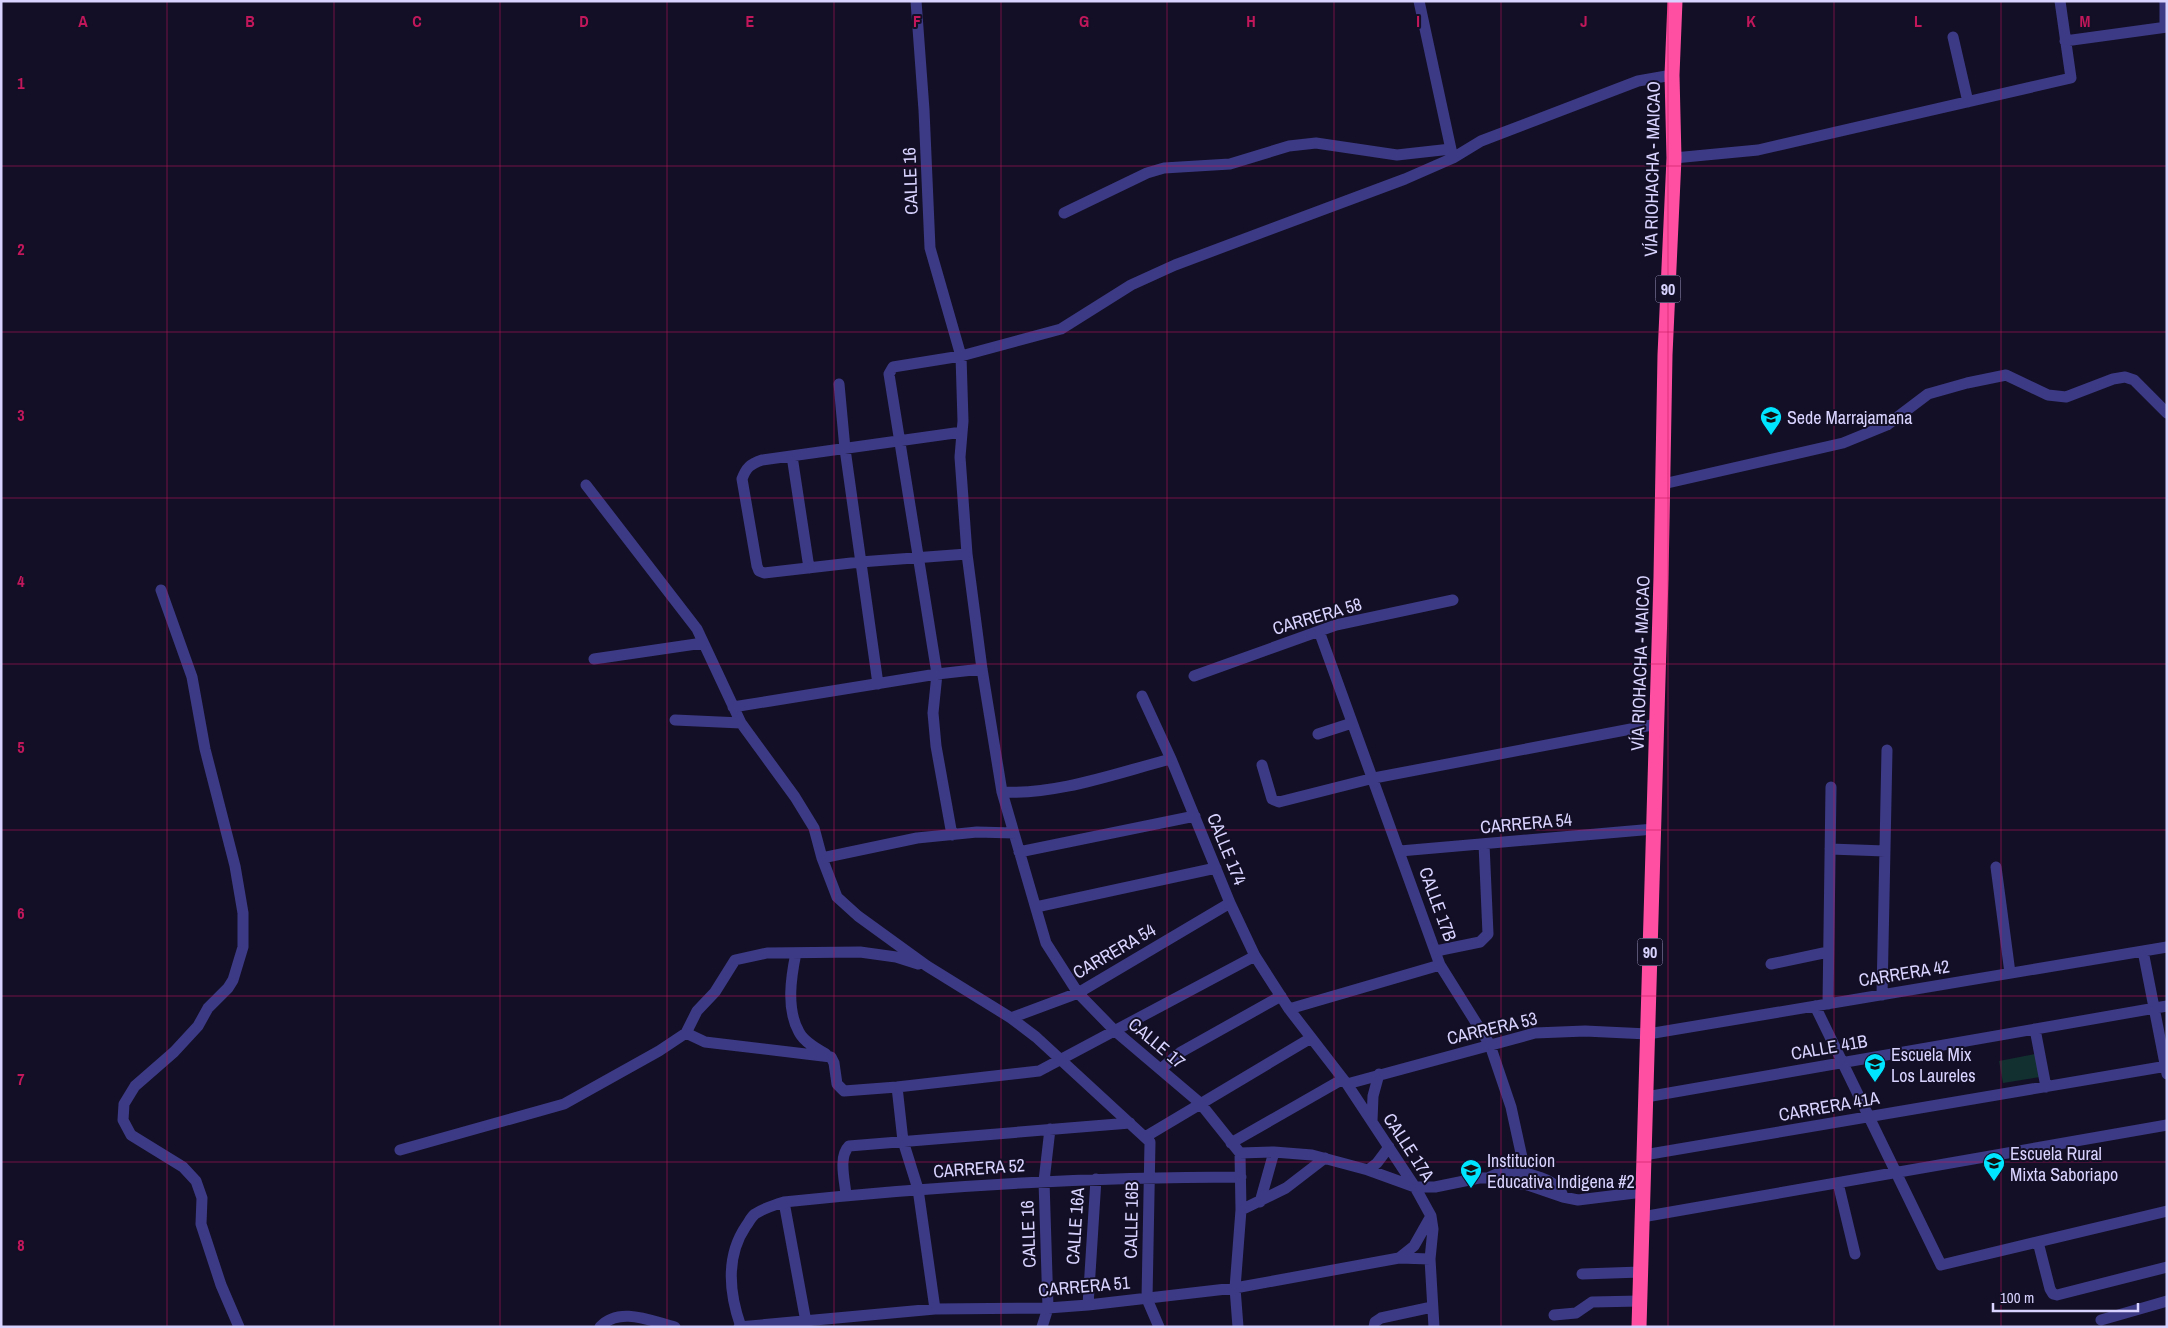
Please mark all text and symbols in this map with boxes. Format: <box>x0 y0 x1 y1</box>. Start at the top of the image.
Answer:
text: A <box>78 10 88 32</box>
text: B <box>245 10 255 32</box>
text: C <box>412 10 422 32</box>
text: D <box>579 10 589 32</box>
text: E <box>746 10 755 32</box>
text: F <box>913 10 921 32</box>
text: G <box>1079 10 1089 32</box>
text: H <box>1246 10 1256 32</box>
text: I <box>1416 10 1420 32</box>
text: J <box>1580 10 1588 32</box>
text: K <box>1746 10 1756 32</box>
text: L <box>1914 10 1922 32</box>
text: M <box>2080 10 2091 32</box>
text: 1 <box>17 72 25 94</box>
street label: VÍA RIOHACHA - MAICAO <box>1638 81 1666 257</box>
street label: CALLE 16 <box>896 147 924 215</box>
text: 2 <box>17 238 25 260</box>
road number: 90 <box>1656 276 1680 302</box>
text: 3 <box>17 404 25 426</box>
school or university icon: Sede Marrajamana <box>1759 405 1783 436</box>
place label: Sede Marrajamana <box>1787 405 1913 430</box>
text: 4 <box>17 570 25 592</box>
street label: VÍA RIOHACHA - MAICAO <box>1624 575 1656 751</box>
street label: CARRERA 58 <box>1269 591 1365 641</box>
text: 5 <box>17 736 25 758</box>
street label: CARRERA 54 <box>1479 807 1573 839</box>
street label: CALLE 174 <box>1201 809 1253 889</box>
street label: CALLE 17B <box>1413 863 1463 945</box>
text: 6 <box>17 902 25 924</box>
street label: CARRERA 54 <box>1068 917 1160 985</box>
road number: 90 <box>1638 939 1662 966</box>
street label: CARRERA 42 <box>1857 953 1951 993</box>
street label: CARRERA 53 <box>1444 1005 1540 1051</box>
street label: CALLE 17 <box>1123 1012 1191 1074</box>
street label: CALLE 41B <box>1789 1028 1869 1066</box>
place label: Escuela Mix Los Laureles <box>1891 1042 1976 1088</box>
school or university icon: Escuela Mix Los Laureles <box>1863 1052 1887 1083</box>
text: 7 <box>17 1068 25 1090</box>
street label: CARRERA 41A <box>1777 1085 1881 1127</box>
street label: CALLE 17A <box>1378 1108 1441 1186</box>
place label: Escuela Rural Mixta Saboriapo <box>2010 1141 2118 1187</box>
place label: Institucion Educativa Indigena #2 <box>1487 1148 1635 1194</box>
school or university icon: Escuela Rural Mixta Saboriapo <box>1982 1151 2006 1182</box>
street label: CARRERA 52 <box>932 1152 1026 1184</box>
school or university icon: Institucion Educativa Indigena #2 <box>1459 1158 1483 1189</box>
street label: CALLE 16B <box>1118 1181 1144 1259</box>
street label: CALLE 16A <box>1060 1187 1090 1265</box>
street label: CALLE 16 <box>1014 1200 1042 1268</box>
text: 8 <box>17 1234 25 1256</box>
street label: CARRERA 51 <box>1037 1269 1132 1302</box>
scale bar <box>1993 1280 2138 1312</box>
text: 100 m <box>2000 1287 2034 1308</box>

